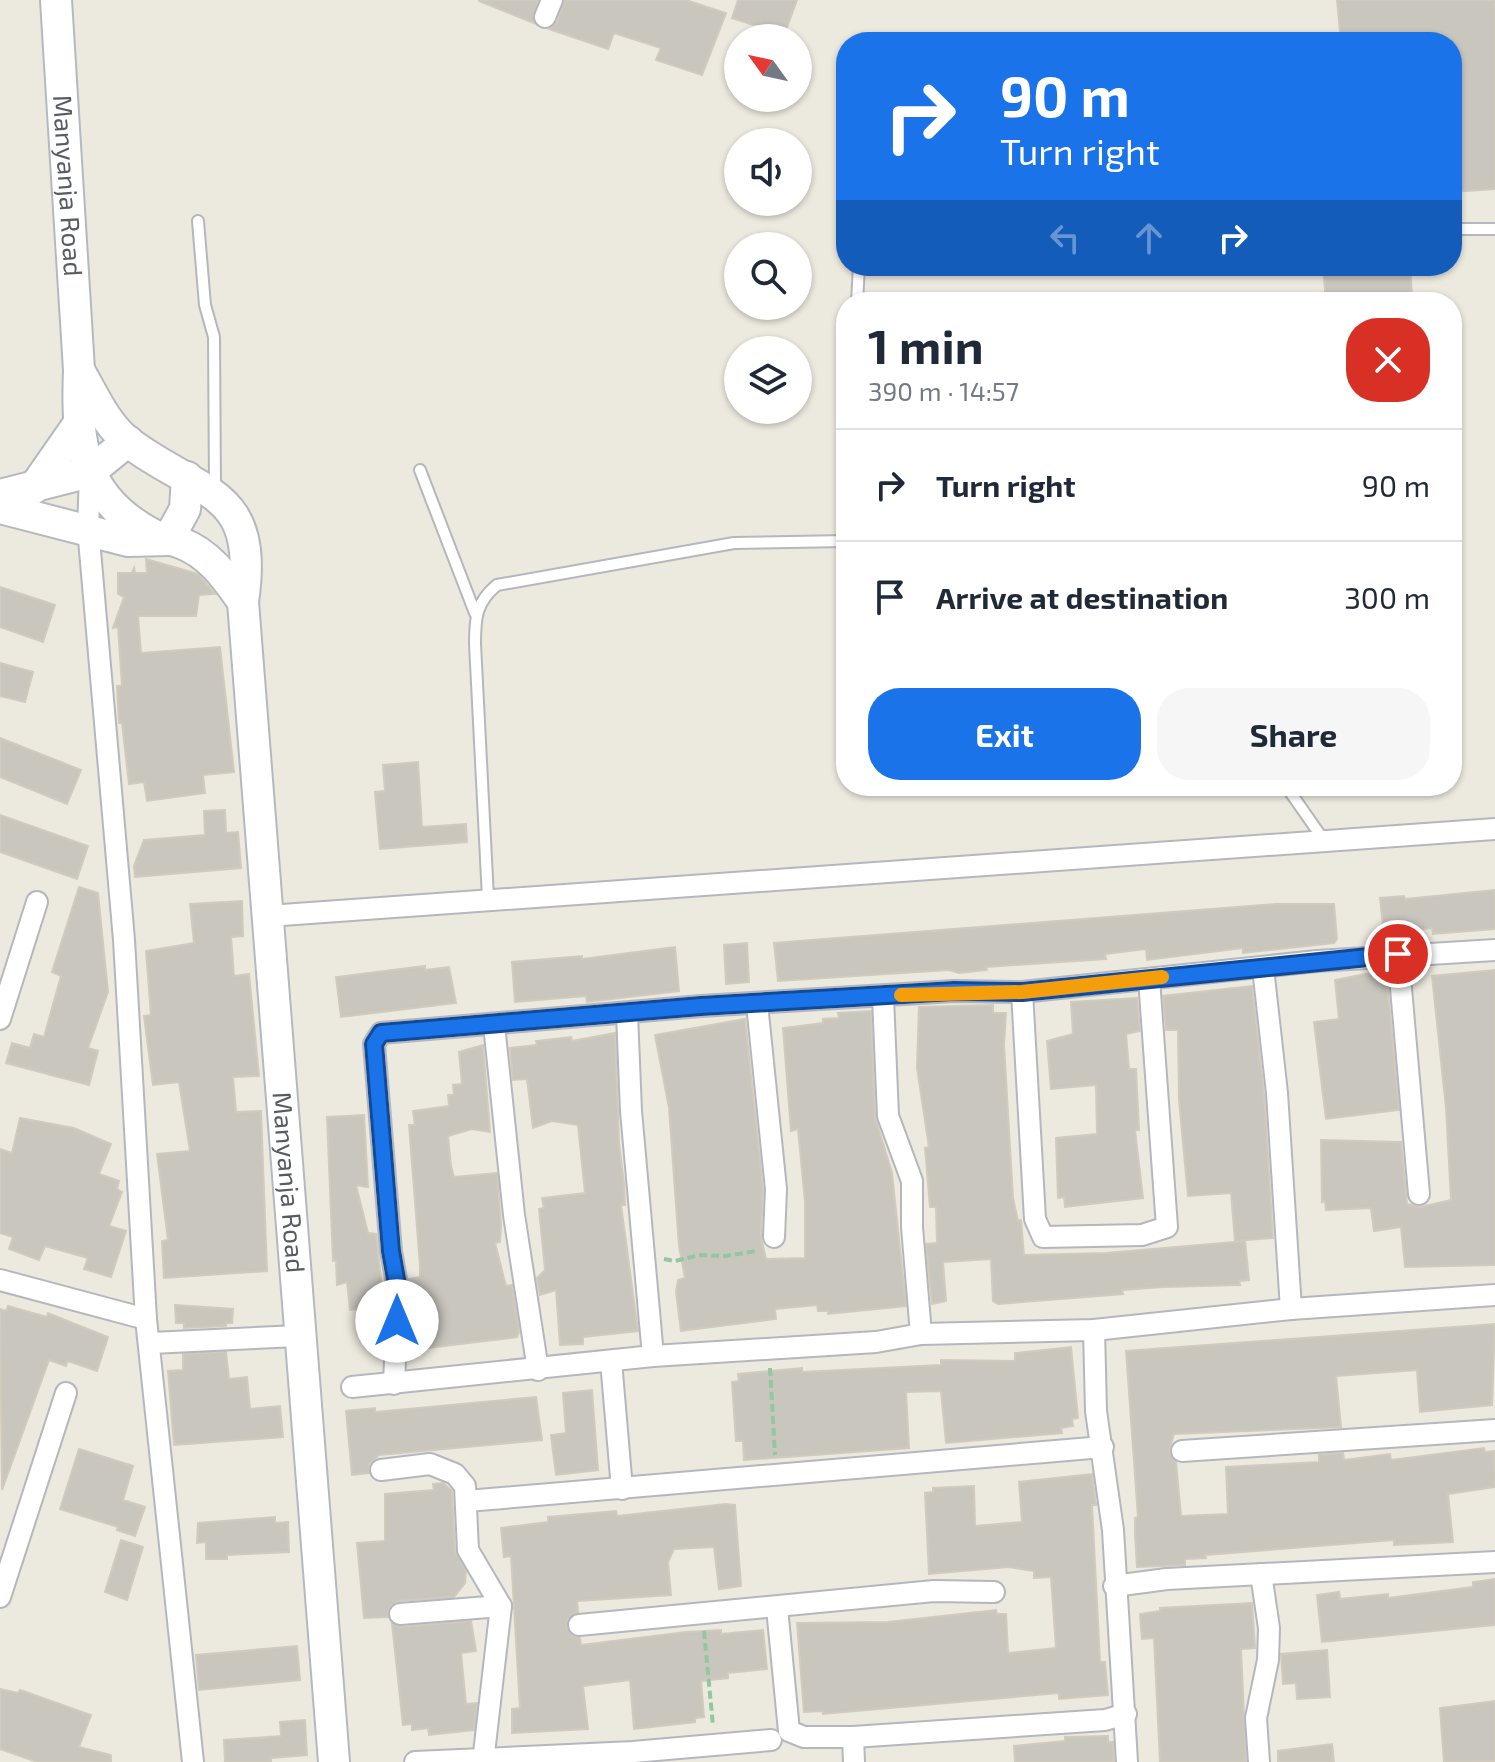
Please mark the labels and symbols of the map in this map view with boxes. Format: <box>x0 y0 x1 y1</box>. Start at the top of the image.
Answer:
north arrow <box>724 24 812 112</box>
street label: Manyanja Road <box>48 94 90 277</box>
pin <box>1364 920 1432 988</box>
street label: Manyanja Road <box>267 1090 313 1274</box>
position arrow <box>355 1279 439 1363</box>

